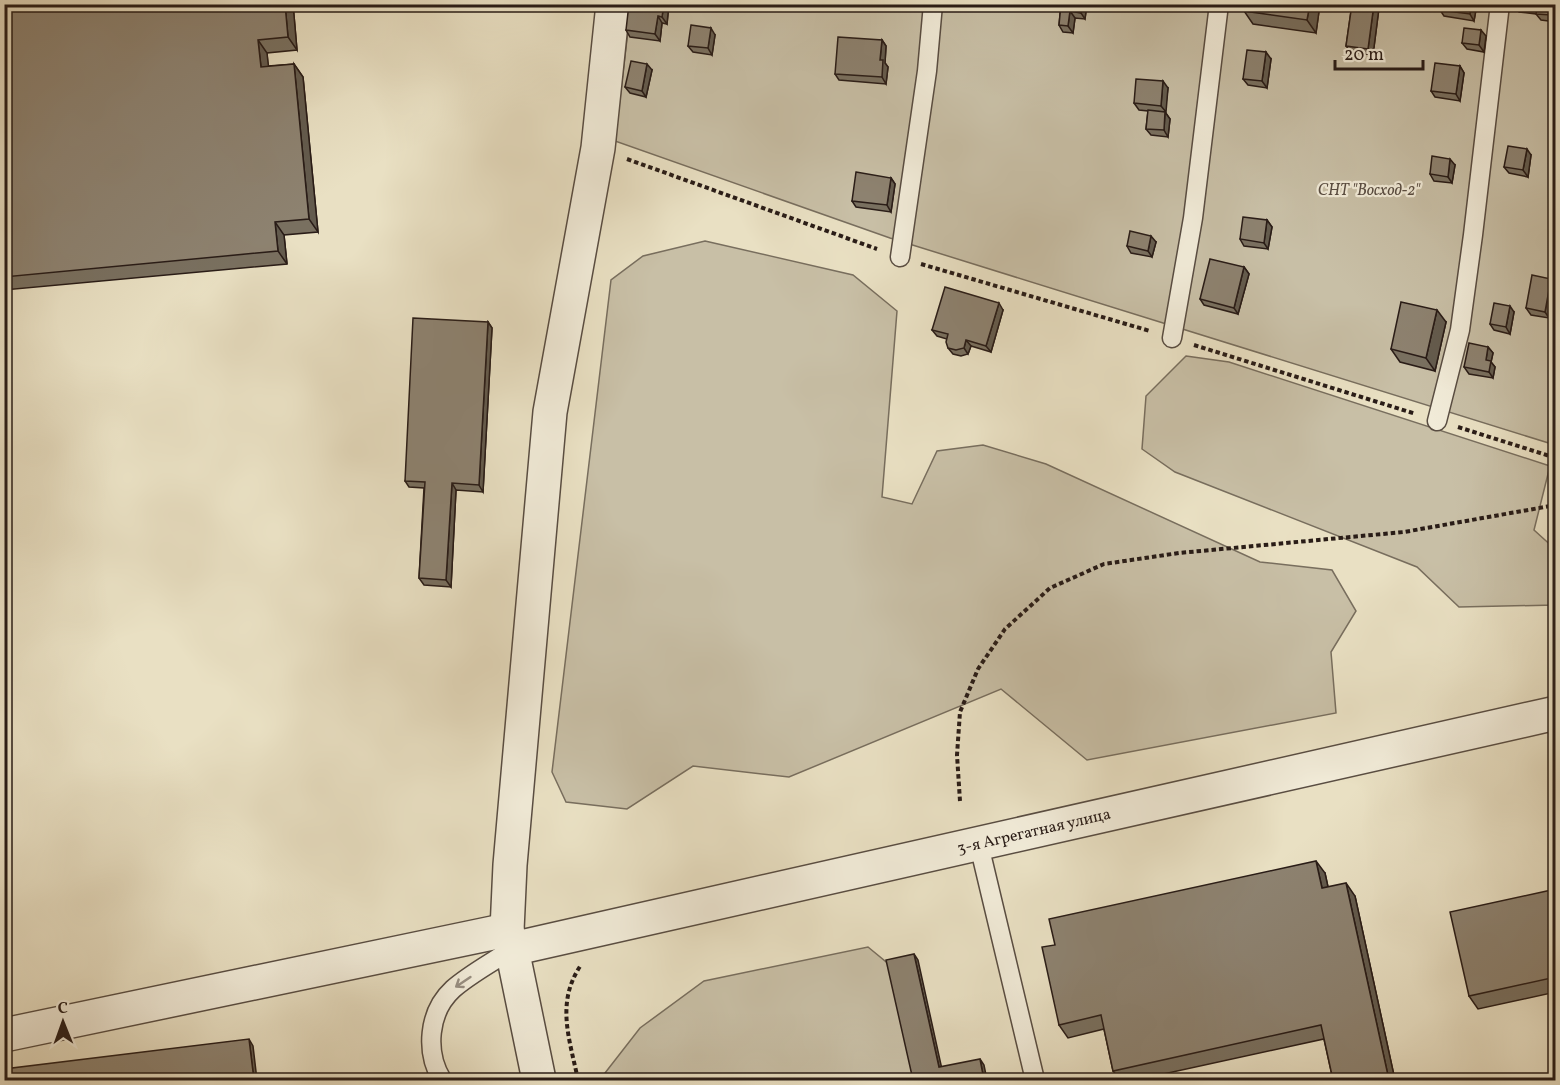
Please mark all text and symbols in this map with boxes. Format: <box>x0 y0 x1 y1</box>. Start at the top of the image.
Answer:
scale bar <box>1335 33 1424 71</box>
text: 20 m <box>1344 43 1384 68</box>
park label: СНТ "Восход-2" <box>1318 180 1421 202</box>
street label: 3-я Агрегатная улица <box>955 804 1113 860</box>
one-way arrow <box>456 976 472 988</box>
north arrow <box>33 992 93 1052</box>
text: С <box>57 998 68 1020</box>

